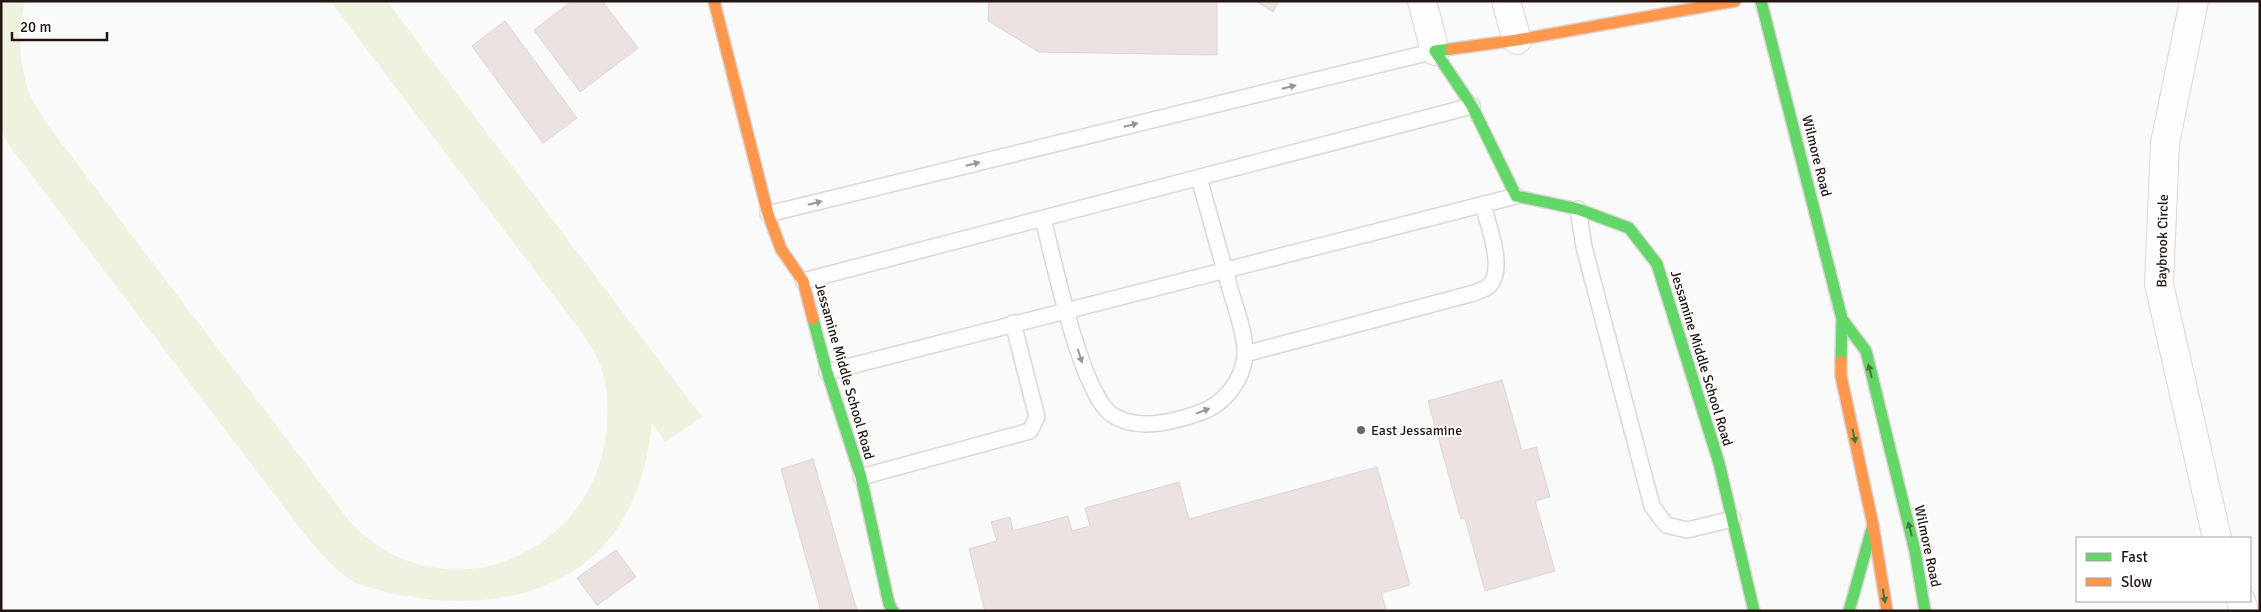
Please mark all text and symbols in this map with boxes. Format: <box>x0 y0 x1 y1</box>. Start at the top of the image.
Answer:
scale bar <box>12 10 108 42</box>
text: 20 m <box>20 18 51 36</box>
one-way arrow <box>1281 83 1296 91</box>
street label: Wilmore Road <box>1798 114 1835 199</box>
one-way arrow <box>1123 121 1138 129</box>
one-way arrow <box>966 160 981 168</box>
street label: Baybrook Circle <box>2153 194 2172 288</box>
one-way arrow <box>808 199 823 207</box>
street label: Jessamine Middle School Road <box>1667 268 1736 448</box>
street label: Jessamine Middle School Road <box>811 281 878 461</box>
one-way arrow <box>1077 349 1084 364</box>
one-way arrow <box>1866 363 1874 378</box>
one-way arrow <box>1196 407 1211 414</box>
place label: East Jessamine <box>1371 422 1462 439</box>
marker: East Jessamine <box>1355 424 1367 436</box>
one-way arrow <box>1850 429 1858 444</box>
street label: Wilmore Road <box>1911 504 1944 589</box>
one-way arrow <box>1905 521 1913 536</box>
legend <box>2076 537 2251 602</box>
text: Fast <box>2121 548 2148 566</box>
text: Slow <box>2121 573 2152 591</box>
one-way arrow <box>1881 588 1889 604</box>

